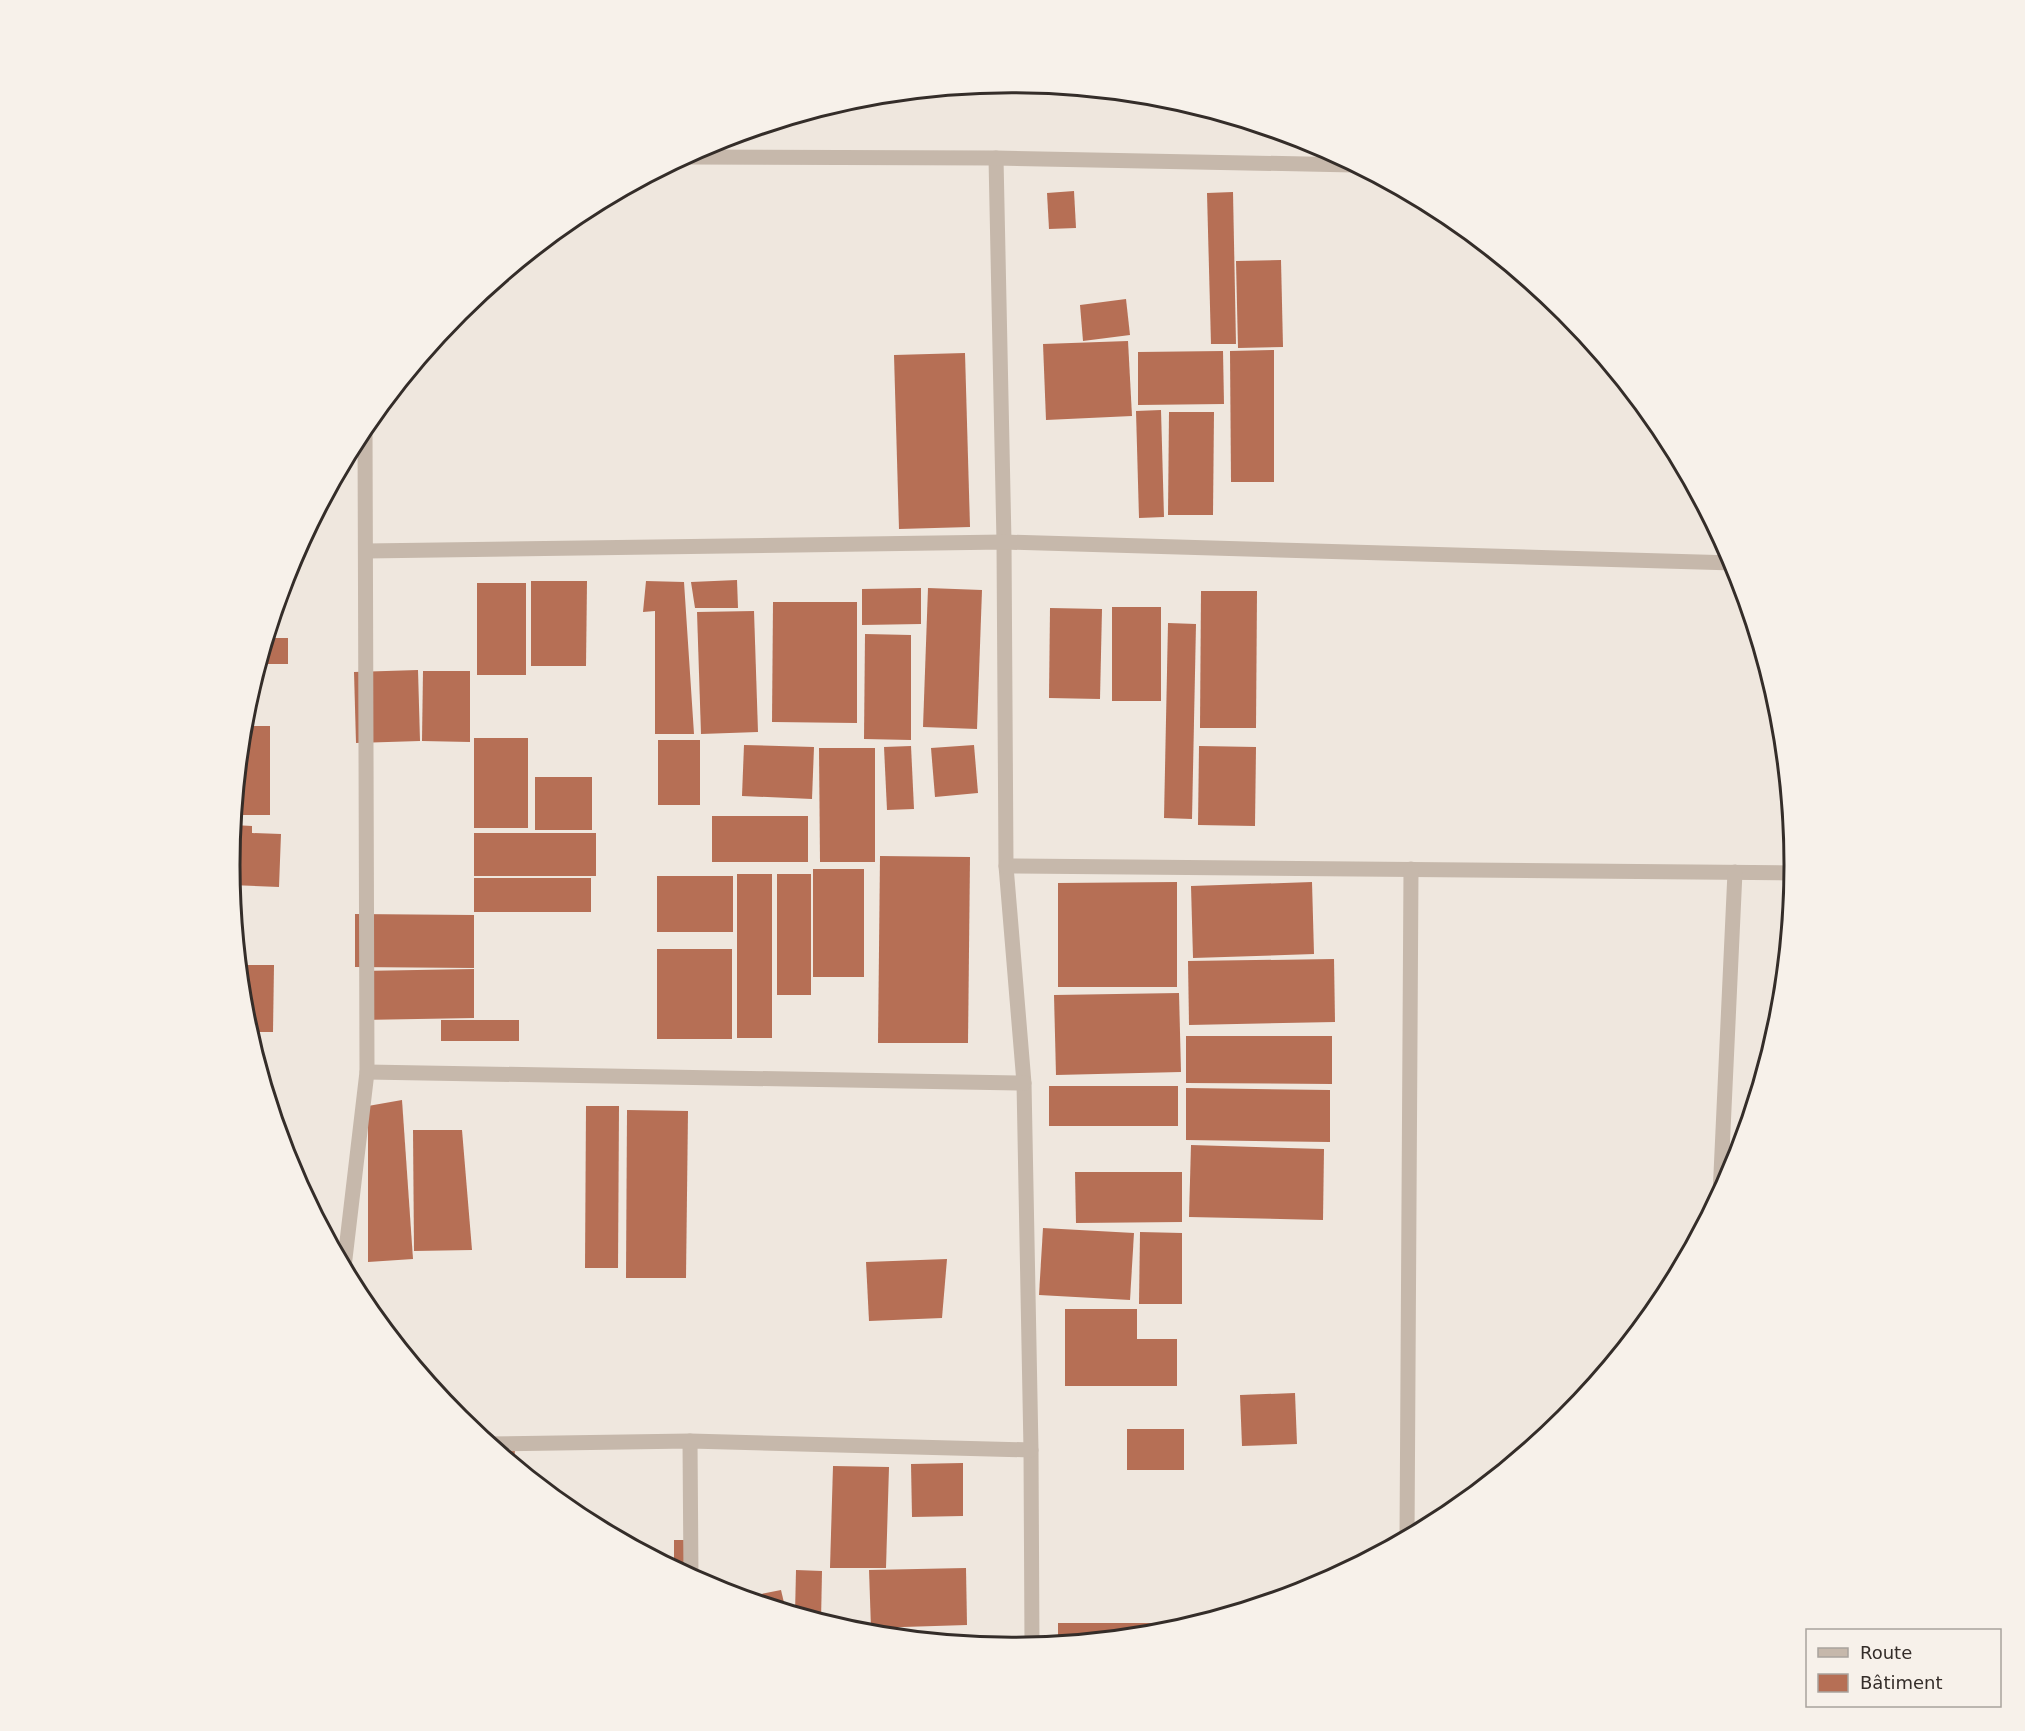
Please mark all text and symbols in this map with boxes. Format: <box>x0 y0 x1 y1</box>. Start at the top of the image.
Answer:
legend <box>1806 1629 2001 1707</box>
text: Route <box>1860 1642 1912 1663</box>
text: Bâtiment <box>1860 1672 1943 1693</box>

